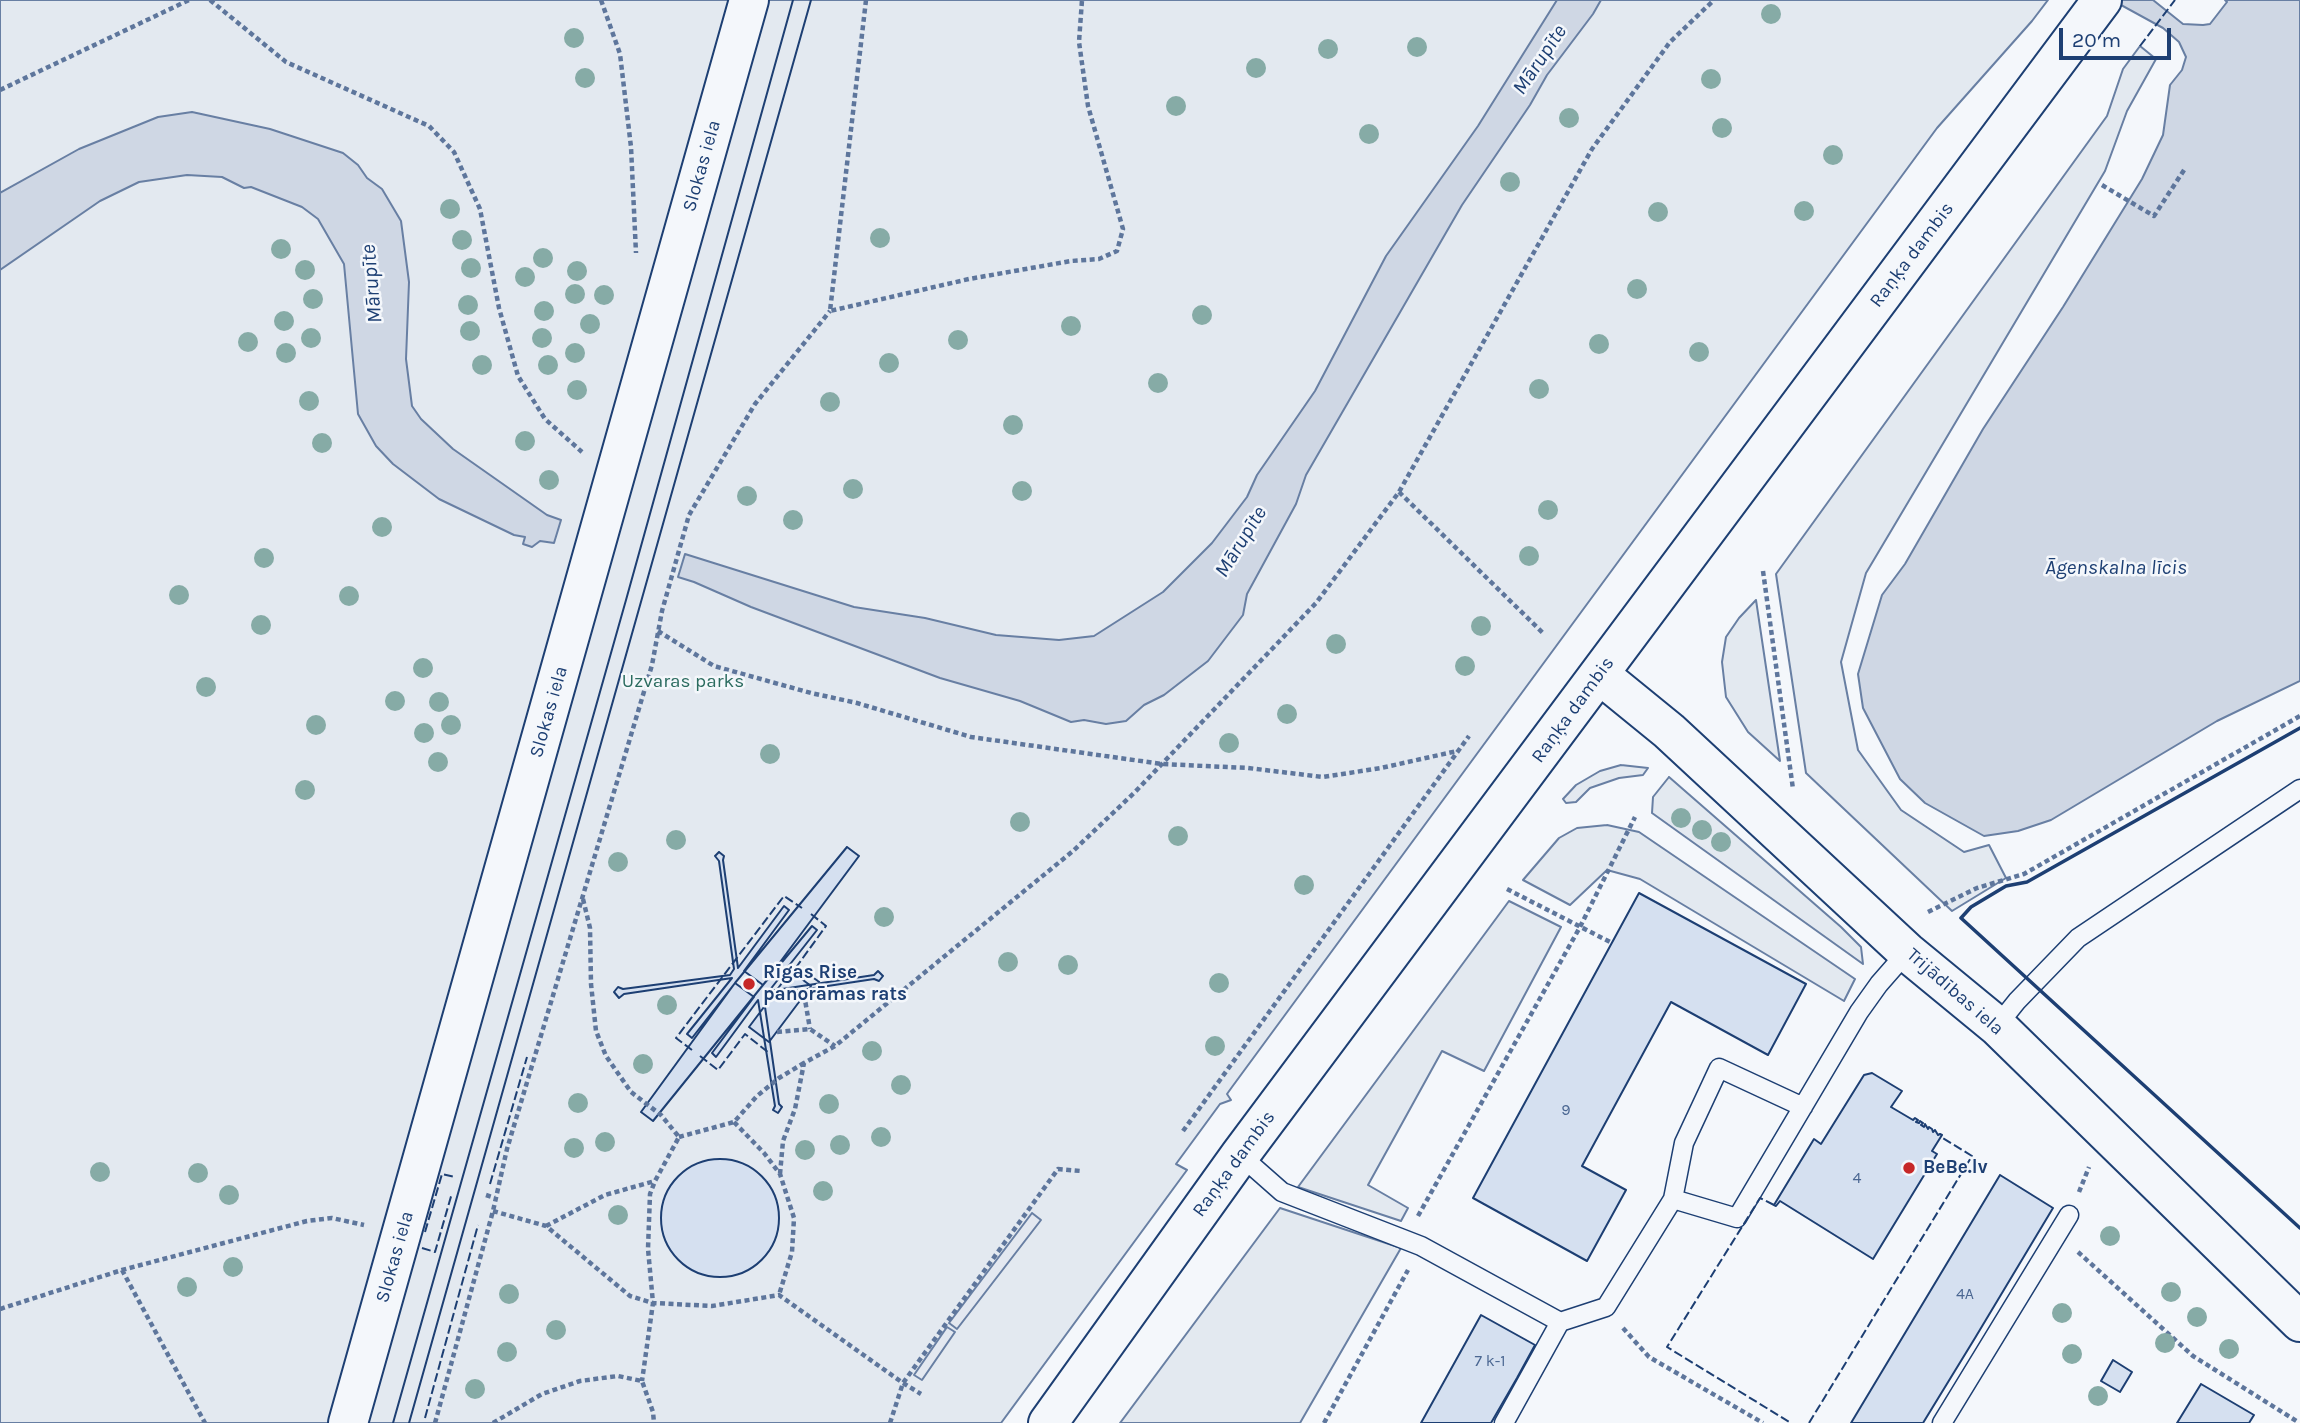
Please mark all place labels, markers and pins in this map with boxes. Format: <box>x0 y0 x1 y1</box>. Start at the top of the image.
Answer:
place label: Rīgas Rise panorāmas rats <box>763 962 907 1006</box>
marker: Rīgas Rise panorāmas rats <box>741 976 757 992</box>
place label: BeBe.lv <box>1923 1157 1987 1179</box>
marker: BeBe.lv <box>1901 1160 1917 1176</box>

